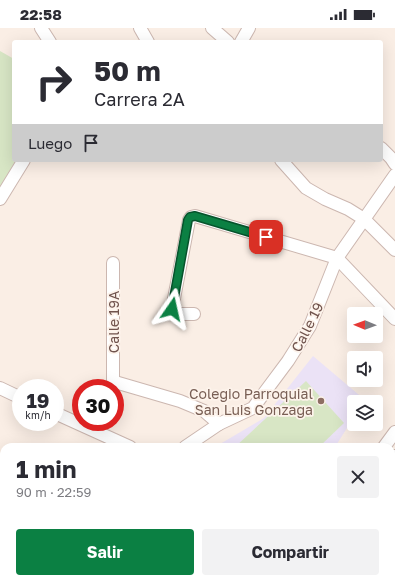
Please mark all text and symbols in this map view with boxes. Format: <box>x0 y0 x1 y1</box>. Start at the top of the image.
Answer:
text: 22:58 <box>20 5 62 23</box>
text: 50 m <box>94 54 161 87</box>
icon: right <box>28 56 80 108</box>
text: Carrera 2A <box>94 88 185 110</box>
icon: arrive <box>80 132 102 154</box>
text: Luego <box>28 134 72 152</box>
pin <box>249 220 283 254</box>
icon: arrive <box>255 226 277 248</box>
position arrow <box>151 288 193 330</box>
street label: Calle 19A <box>105 290 122 353</box>
street label: Calle 19 <box>287 299 327 355</box>
north arrow <box>347 307 383 343</box>
map controls <box>347 307 383 431</box>
button: sound <box>347 351 383 387</box>
speed limit sign: 30 <box>72 379 124 431</box>
place label: Colegio Parroquial San Luis Gonzaga <box>189 385 313 418</box>
text: 19 <box>26 388 49 412</box>
button: layers <box>347 395 383 431</box>
marker: Colegio Parroquial San Luis Gonzaga <box>316 396 326 406</box>
text: km/h <box>25 409 51 421</box>
text: 1 min <box>16 454 76 483</box>
button: close <box>337 456 379 498</box>
text: 90 m · 22:59 <box>16 484 91 500</box>
button: Salir <box>16 529 194 575</box>
button: Compartir <box>202 529 379 575</box>

